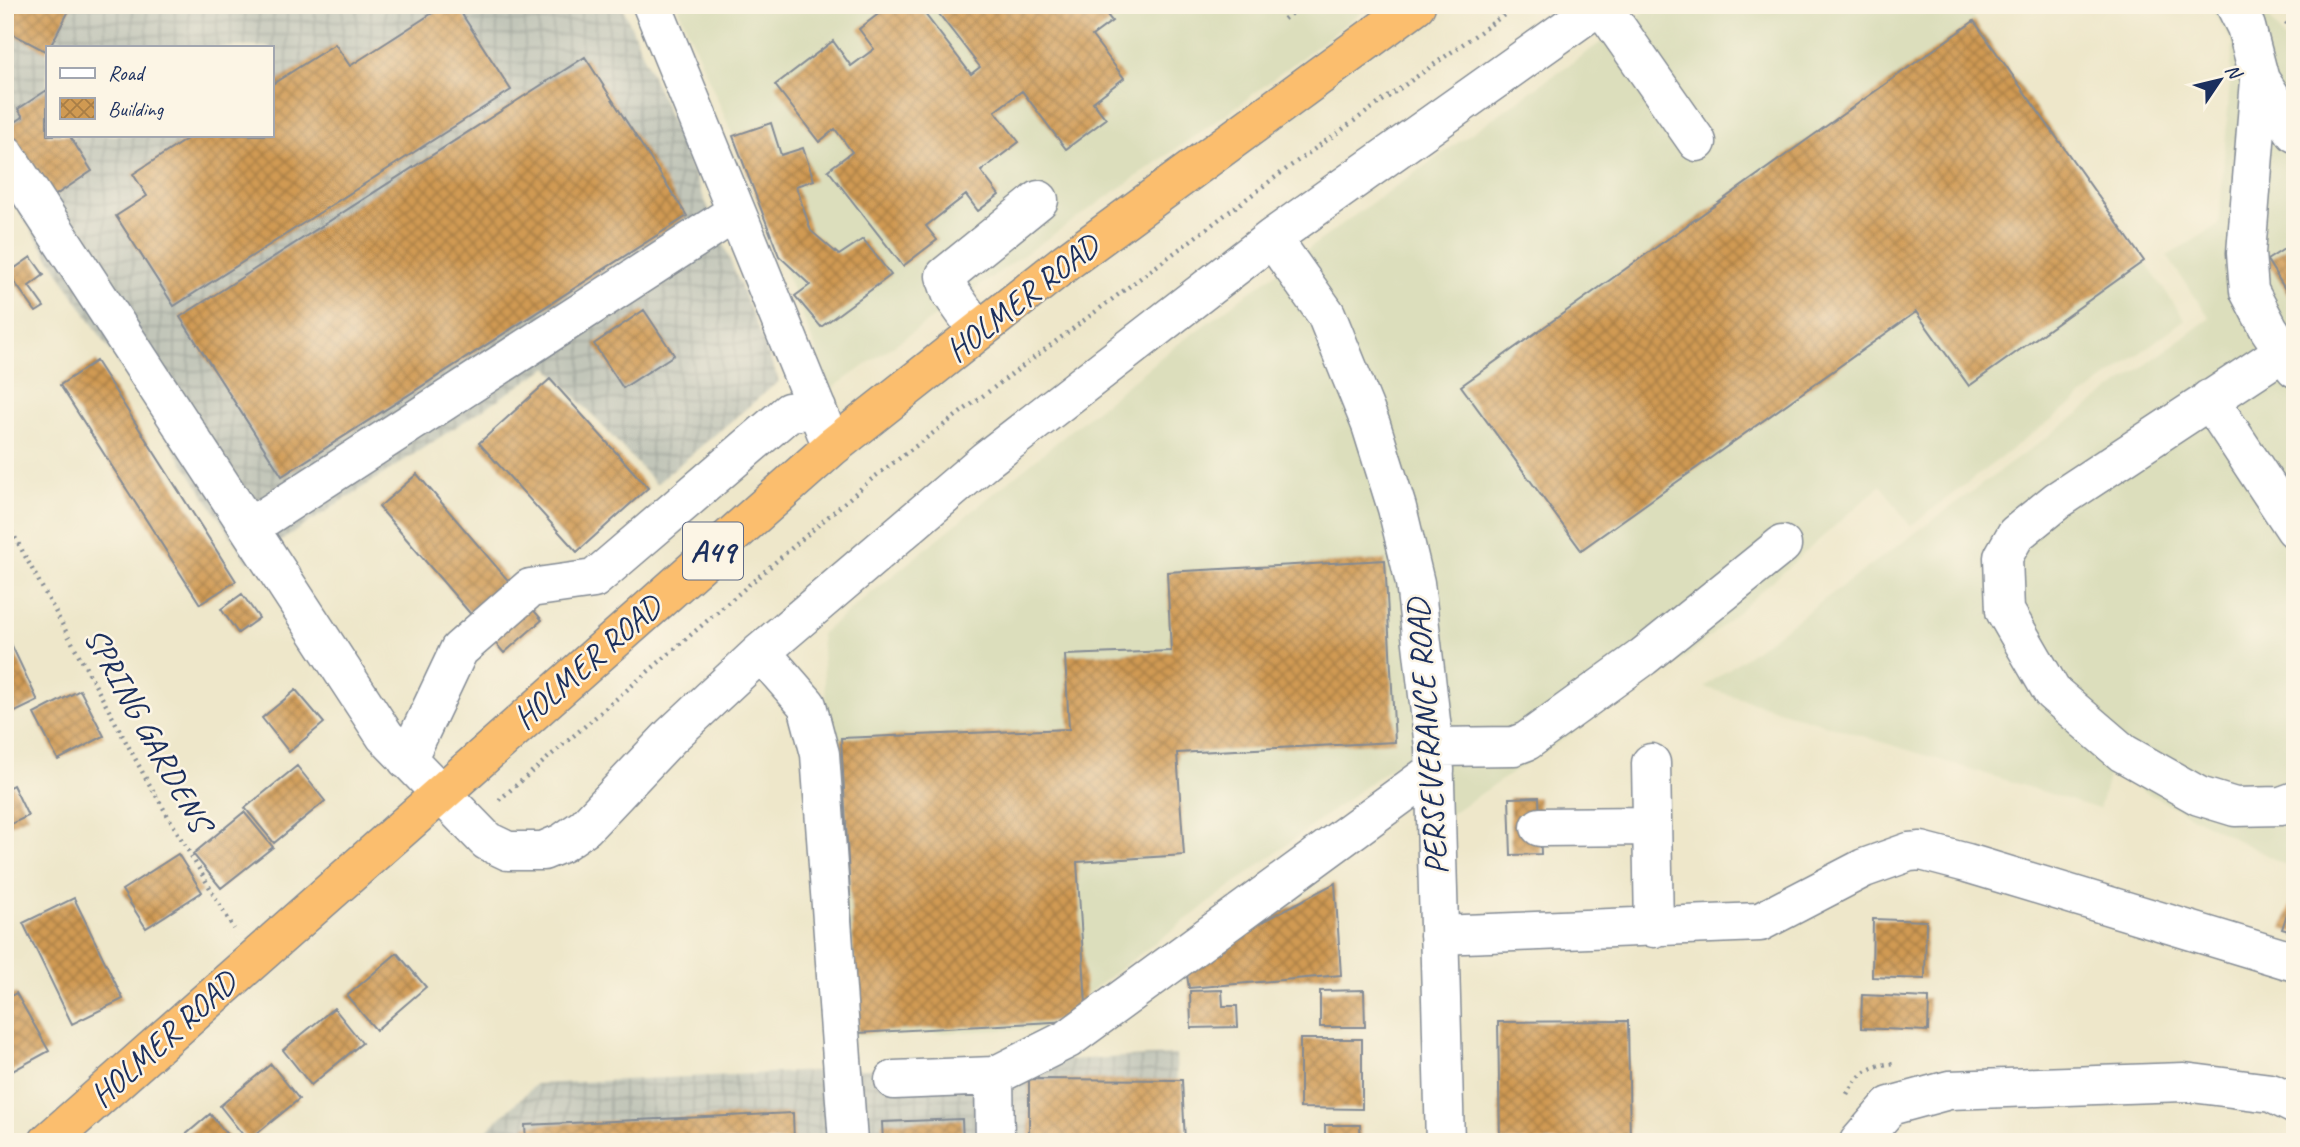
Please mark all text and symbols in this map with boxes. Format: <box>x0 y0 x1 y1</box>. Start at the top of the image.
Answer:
legend <box>46 46 273 136</box>
north arrow <box>2184 46 2254 116</box>
text: N <box>2220 59 2248 85</box>
text: Road <box>108 60 147 86</box>
text: Building <box>108 96 165 122</box>
street label: HOLMER ROAD <box>937 223 1109 371</box>
road number: A49 <box>683 522 743 580</box>
street label: HOLMER ROAD <box>504 584 672 738</box>
street label: PERSEVERANCE ROAD <box>1396 595 1458 876</box>
street label: SPRING GARDENS <box>75 620 224 843</box>
street label: HOLMER ROAD <box>81 960 247 1116</box>

